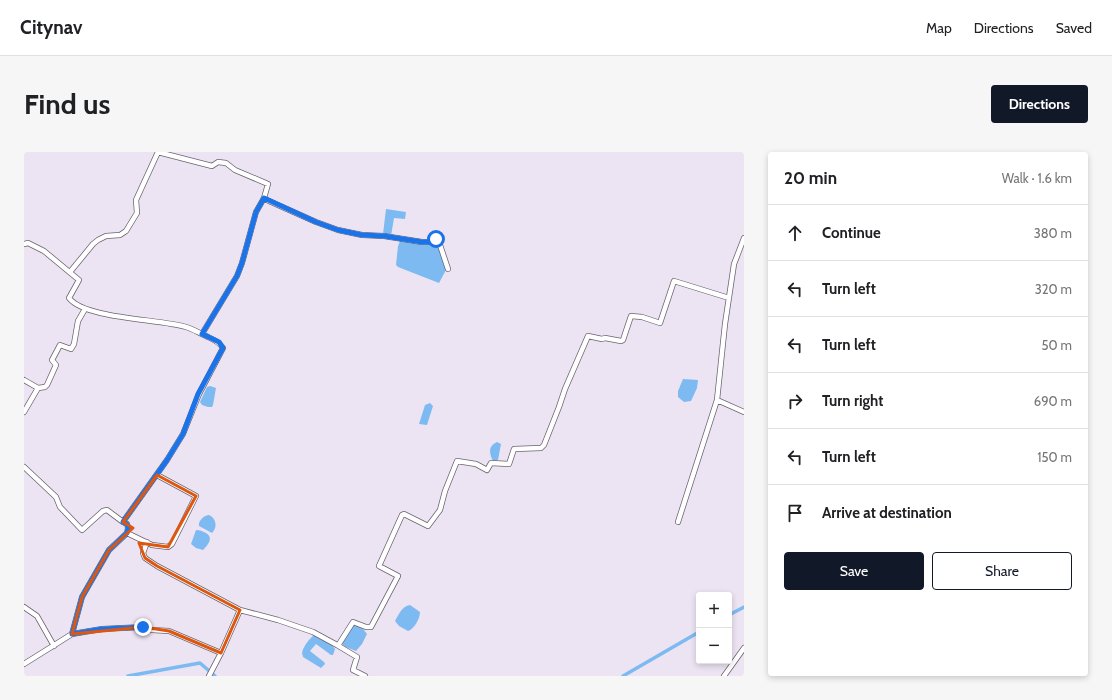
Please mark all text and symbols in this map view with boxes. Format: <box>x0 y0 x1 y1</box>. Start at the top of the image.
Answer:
text: Citynav <box>20 16 82 39</box>
text: Map <box>926 19 952 37</box>
text: Directions <box>974 19 1034 37</box>
text: Saved <box>1056 19 1092 37</box>
button: Directions <box>991 85 1088 123</box>
text: Find us <box>24 87 110 121</box>
text: 20 min <box>784 168 837 188</box>
text: Walk · 1.6 km <box>1002 170 1072 186</box>
icon: ahead <box>784 222 806 244</box>
text: Continue <box>822 224 881 242</box>
text: 380 m <box>1034 225 1072 241</box>
route start <box>427 230 445 248</box>
icon: left <box>784 278 806 300</box>
text: Turn left <box>822 280 876 298</box>
text: 320 m <box>1035 281 1072 297</box>
icon: left <box>784 334 806 356</box>
text: Turn left <box>822 336 876 354</box>
text: 50 m <box>1042 337 1072 353</box>
icon: right <box>784 390 806 412</box>
text: Turn right <box>822 392 883 410</box>
text: 690 m <box>1034 393 1072 409</box>
icon: left <box>784 446 806 468</box>
text: Turn left <box>822 448 876 466</box>
text: 150 m <box>1037 449 1072 465</box>
icon: arrive <box>784 502 806 524</box>
text: Arrive at destination <box>822 504 952 522</box>
button: Save <box>784 552 924 590</box>
button: Share <box>932 552 1072 590</box>
map controls <box>696 592 732 664</box>
button: + <box>696 592 732 628</box>
route end <box>134 618 152 636</box>
button: − <box>696 628 732 664</box>

